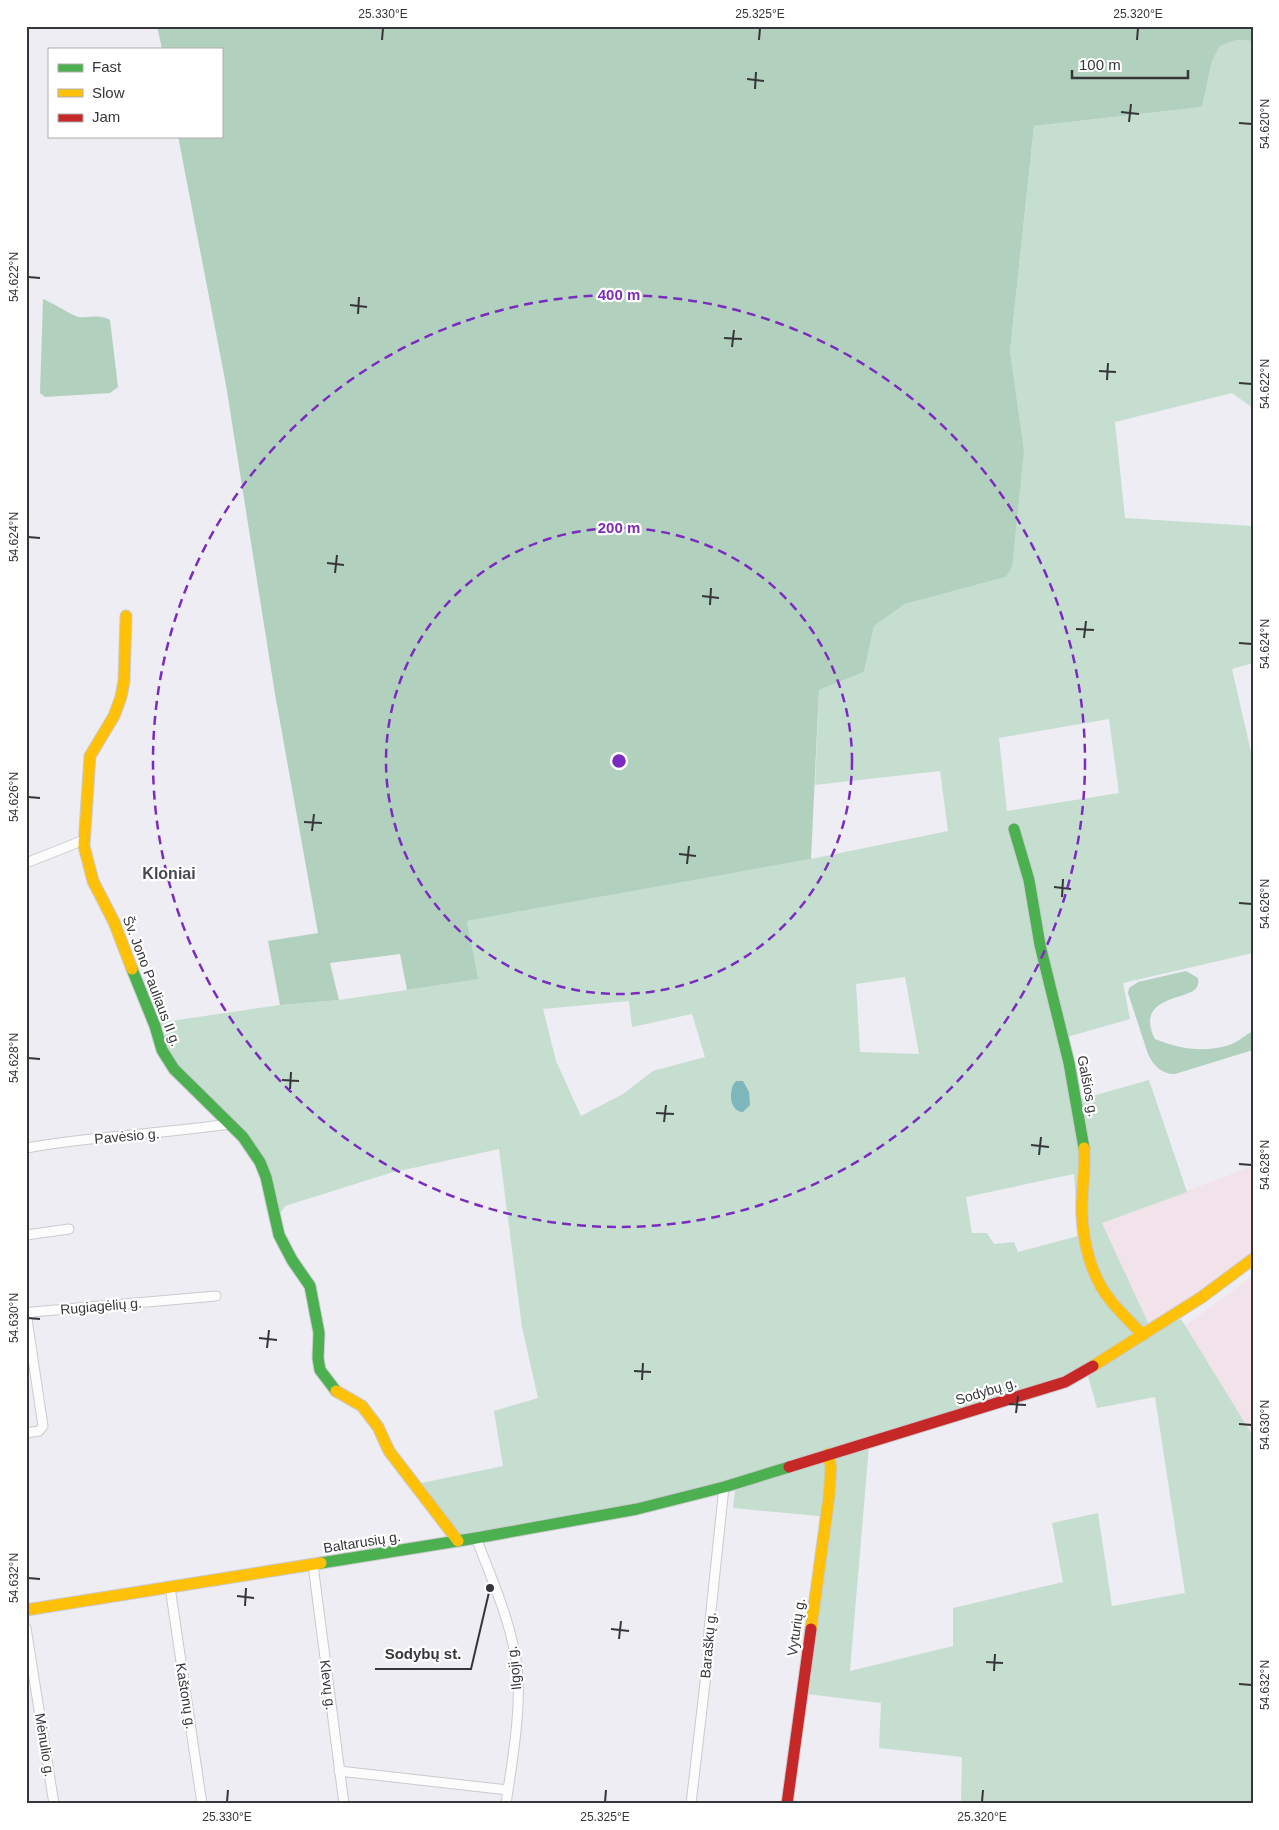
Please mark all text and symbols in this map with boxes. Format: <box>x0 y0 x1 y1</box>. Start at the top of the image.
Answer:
text: 25.330°E <box>358 7 408 21</box>
text: 25.325°E <box>735 7 785 21</box>
text: 25.320°E <box>1113 7 1163 21</box>
legend <box>48 48 222 138</box>
scale bar <box>1072 48 1188 80</box>
text: 100 m <box>1079 56 1121 73</box>
text: Fast <box>92 58 122 75</box>
text: Slow <box>92 84 125 101</box>
text: 54.620°N <box>1258 99 1272 149</box>
text: Jam <box>92 108 120 125</box>
text: 54.622°N <box>7 252 21 302</box>
text: 400 m <box>598 286 640 303</box>
text: 54.622°N <box>1258 359 1272 409</box>
text: 54.624°N <box>7 512 21 562</box>
text: 200 m <box>598 519 640 536</box>
text: 54.624°N <box>1258 619 1272 669</box>
centre of rings <box>610 752 628 770</box>
text: 54.626°N <box>7 772 21 822</box>
district label: Kloniai <box>142 865 196 882</box>
text: 54.626°N <box>1258 879 1272 929</box>
street label: Šv. Jono Pauliaus II g. <box>120 914 184 1048</box>
text: 54.628°N <box>7 1033 21 1083</box>
street label: Galšios g. <box>1074 1054 1102 1118</box>
street label: Pavėsio g. <box>94 1125 160 1147</box>
text: 54.628°N <box>1258 1140 1272 1190</box>
text: 54.630°N <box>7 1293 21 1343</box>
street label: Rugiagėlių g. <box>60 1294 142 1318</box>
street label: Sodybų g. <box>954 1374 1018 1408</box>
text: 54.630°N <box>1258 1400 1272 1450</box>
street label: Baltarusių g. <box>322 1528 402 1556</box>
text: 54.632°N <box>7 1553 21 1603</box>
street label: Vyturių g. <box>784 1597 808 1657</box>
street label: Baraškų g. <box>697 1611 719 1679</box>
callout: Sodybų st. <box>375 1639 471 1669</box>
text: Sodybų st. <box>385 1645 461 1662</box>
street label: Ilgoji g. <box>504 1645 524 1691</box>
street label: Klevų g. <box>317 1659 339 1711</box>
text: 54.632°N <box>1258 1660 1272 1710</box>
street label: Kaštonų g. <box>173 1662 199 1730</box>
street label: Mėnulio g. <box>32 1712 58 1778</box>
text: 25.330°E <box>202 1810 252 1824</box>
text: 25.325°E <box>580 1810 630 1824</box>
text: 25.320°E <box>957 1810 1007 1824</box>

